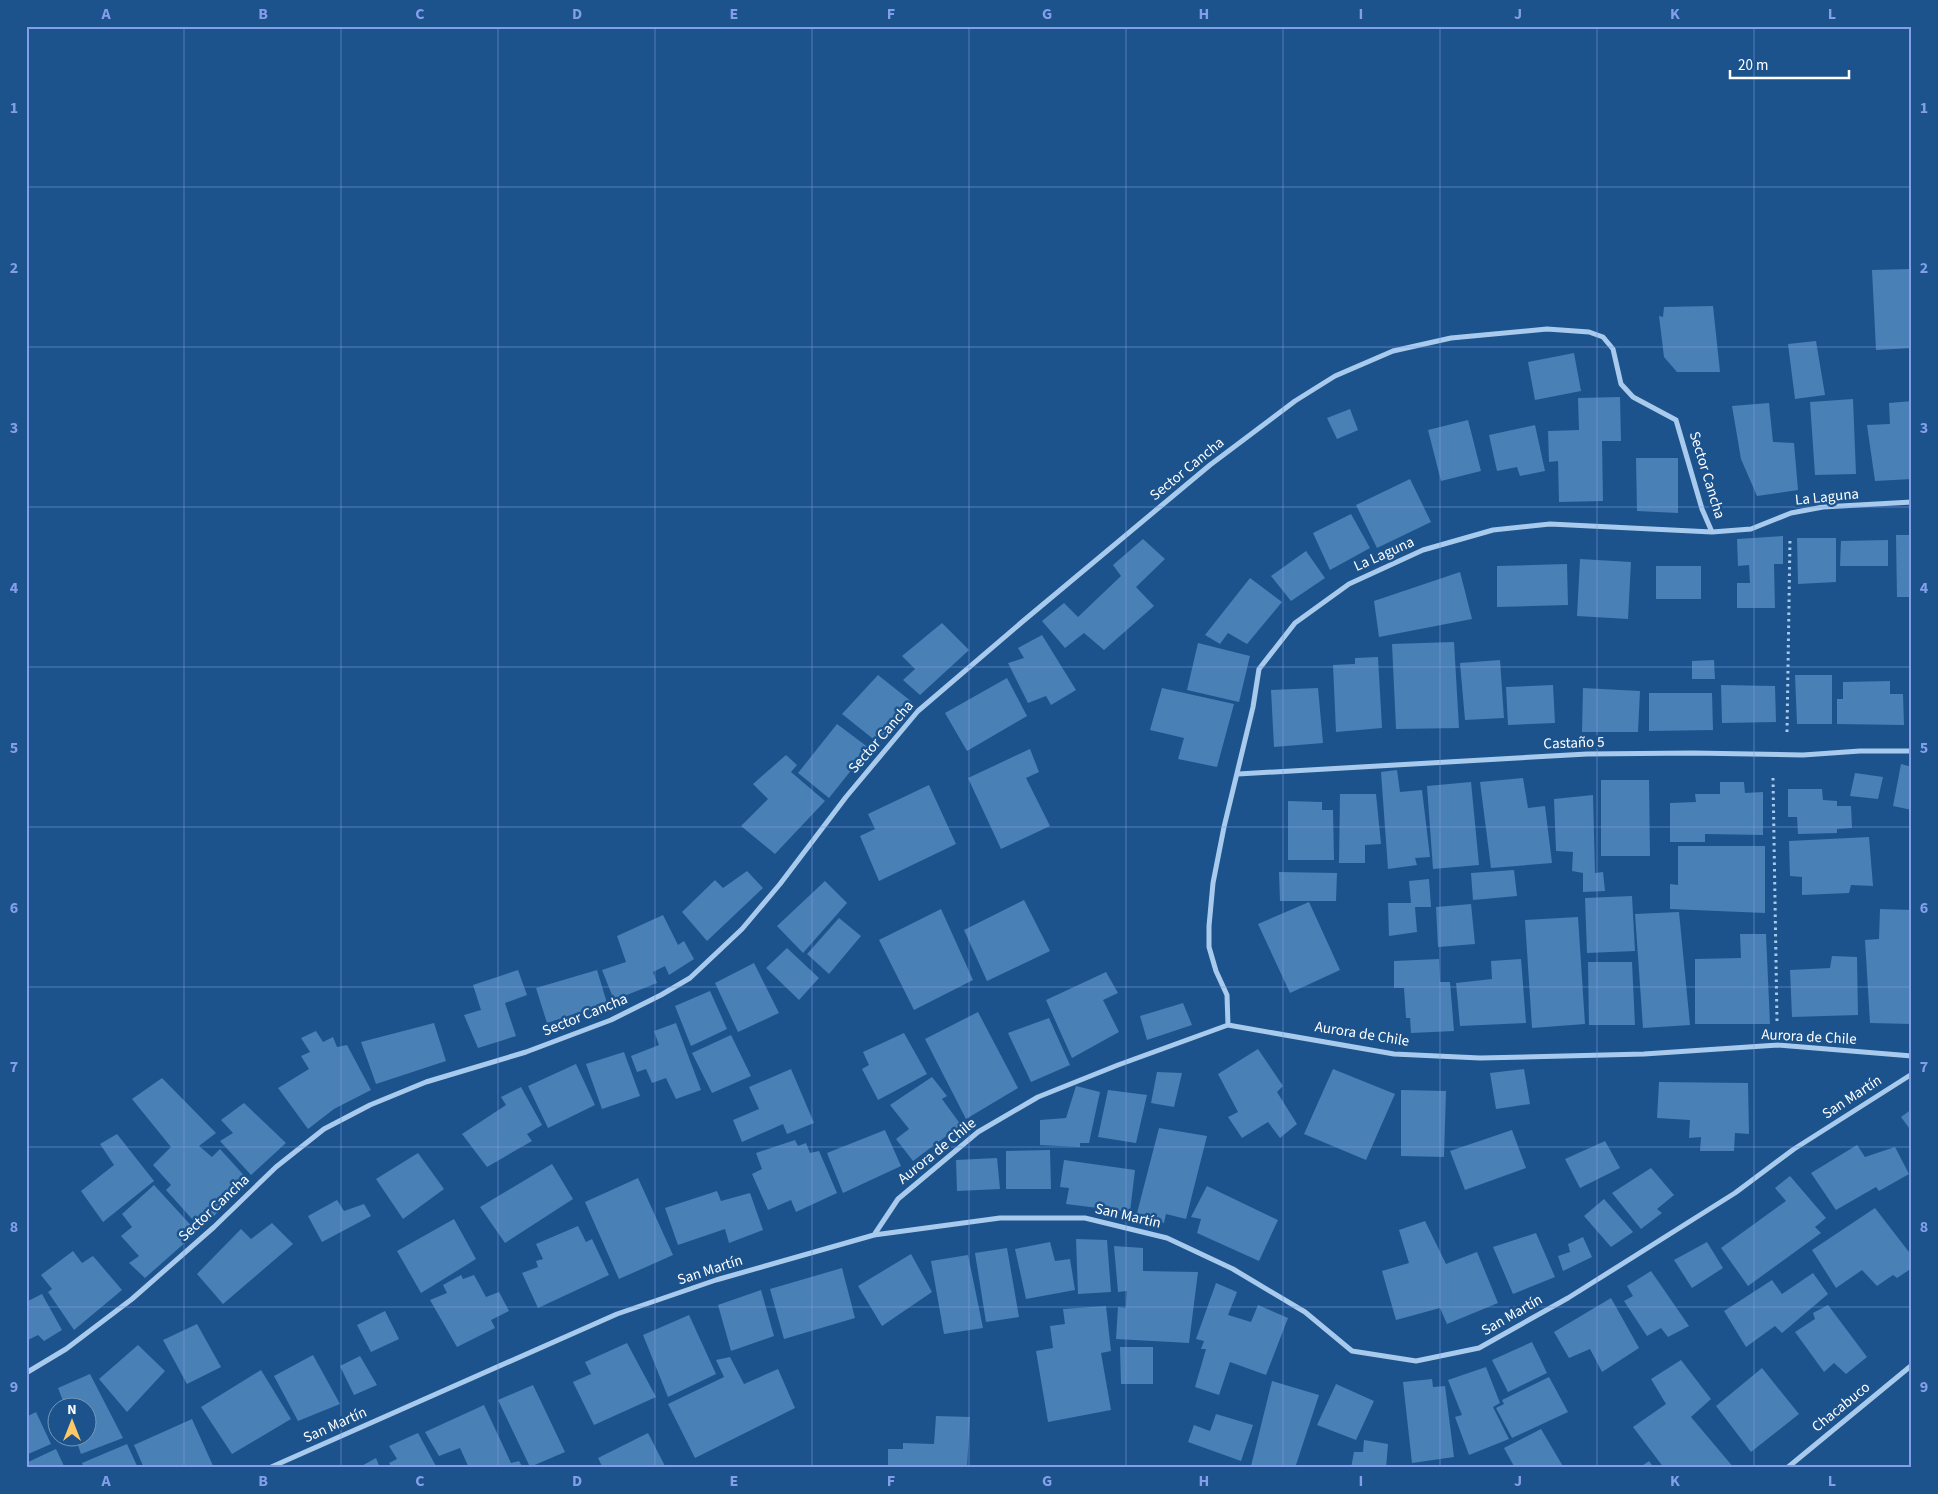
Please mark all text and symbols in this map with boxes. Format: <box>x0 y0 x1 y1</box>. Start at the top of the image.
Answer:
text: A <box>100 3 111 25</box>
text: B <box>258 3 268 25</box>
text: C <box>415 3 425 25</box>
text: D <box>572 3 582 25</box>
text: E <box>730 3 738 25</box>
text: F <box>887 3 895 25</box>
text: G <box>1042 3 1052 25</box>
text: H <box>1199 3 1209 25</box>
text: I <box>1359 3 1363 25</box>
text: J <box>1514 3 1522 25</box>
text: K <box>1670 3 1680 25</box>
text: L <box>1828 3 1836 25</box>
scale bar <box>1730 48 1849 80</box>
text: 20 m <box>1738 55 1768 76</box>
text: 1 <box>10 97 18 119</box>
text: 1 <box>1920 97 1928 119</box>
text: 2 <box>10 257 18 279</box>
text: 2 <box>1920 257 1928 279</box>
text: 3 <box>10 417 18 439</box>
text: 3 <box>1920 417 1928 439</box>
street label: Sector Cancha <box>1684 429 1730 521</box>
street label: Sector Cancha <box>1145 432 1229 506</box>
street label: La Laguna <box>1794 483 1860 511</box>
street label: La Laguna <box>1350 531 1418 577</box>
text: 4 <box>10 577 19 599</box>
text: 4 <box>1920 577 1929 599</box>
street label: Sector Cancha <box>843 696 919 778</box>
street label: Castaño 5 <box>1543 731 1605 755</box>
text: 5 <box>10 737 18 759</box>
text: 5 <box>1920 737 1928 759</box>
text: 6 <box>10 897 18 919</box>
text: 6 <box>1920 897 1928 919</box>
street label: Sector Cancha <box>539 988 631 1042</box>
street label: Aurora de Chile <box>1313 1016 1411 1052</box>
street label: Aurora de Chile <box>1761 1024 1857 1050</box>
text: 7 <box>10 1056 18 1078</box>
text: 7 <box>1920 1056 1928 1078</box>
street label: San Martín <box>1818 1070 1886 1124</box>
street label: Aurora de Chile <box>893 1113 981 1189</box>
street label: Sector Cancha <box>174 1170 254 1246</box>
street label: San Martín <box>1093 1198 1163 1234</box>
text: 8 <box>10 1216 18 1238</box>
text: 8 <box>1920 1216 1928 1238</box>
street label: San Martín <box>675 1250 745 1290</box>
street label: San Martín <box>1478 1289 1546 1341</box>
text: 9 <box>10 1376 18 1398</box>
text: 9 <box>1920 1376 1928 1398</box>
street label: Chacabuco <box>1807 1377 1875 1437</box>
north arrow <box>48 1396 98 1446</box>
text: N <box>67 1400 77 1420</box>
street label: San Martín <box>300 1402 370 1448</box>
text: A <box>100 1470 111 1492</box>
text: B <box>258 1470 268 1492</box>
text: C <box>415 1470 425 1492</box>
text: D <box>572 1470 582 1492</box>
text: E <box>730 1470 738 1492</box>
text: F <box>887 1470 895 1492</box>
text: G <box>1042 1470 1052 1492</box>
text: H <box>1199 1470 1209 1492</box>
text: I <box>1359 1470 1363 1492</box>
text: J <box>1514 1470 1522 1492</box>
text: K <box>1670 1470 1680 1492</box>
text: L <box>1828 1470 1836 1492</box>

